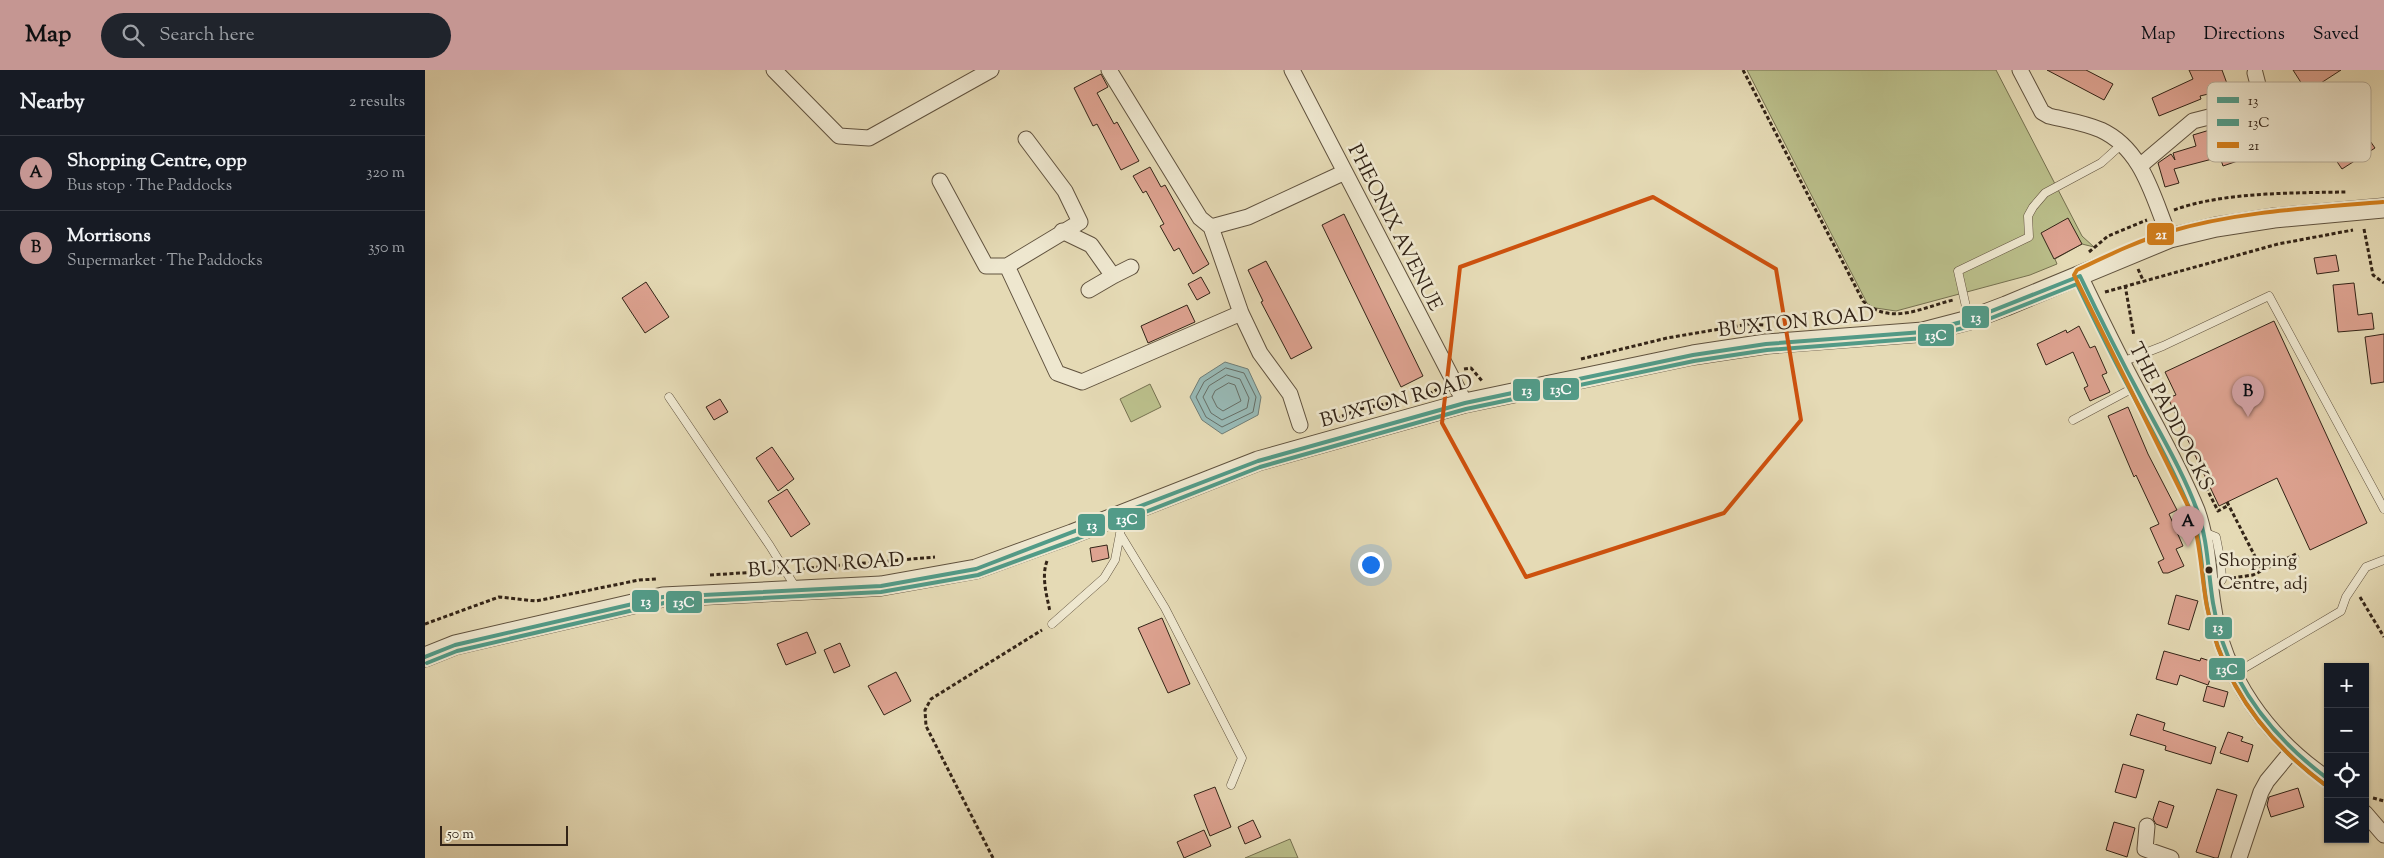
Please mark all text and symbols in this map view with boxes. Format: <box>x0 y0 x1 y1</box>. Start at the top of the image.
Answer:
search box <box>101 13 451 58</box>
text: Map <box>25 18 71 52</box>
icon: search <box>119 21 147 49</box>
text: Search here <box>159 22 255 49</box>
text: Map <box>2141 22 2176 48</box>
text: Directions <box>2204 22 2285 48</box>
text: Saved <box>2313 22 2359 48</box>
legend <box>2207 82 2371 162</box>
text: Nearby <box>20 88 85 118</box>
text: 2 results <box>349 91 405 114</box>
text: 13 <box>2248 92 2259 112</box>
text: 13C <box>2248 114 2270 134</box>
text: 21 <box>2248 137 2260 157</box>
street label: PHEONIX AVENUE <box>1339 140 1448 317</box>
text: Shopping Centre, opp <box>67 148 247 175</box>
text: A <box>30 162 43 185</box>
text: 320 m <box>366 162 405 185</box>
text: Bus stop · The Paddocks <box>67 175 232 198</box>
line badge: 21 <box>2146 222 2175 246</box>
text: Morrisons <box>67 223 151 250</box>
text: 21 <box>2155 226 2167 246</box>
text: B <box>31 237 41 260</box>
text: 350 m <box>368 237 405 260</box>
text: Supermarket · The Paddocks <box>67 250 262 273</box>
street label: BUXTON ROAD <box>1717 301 1876 346</box>
line badge: 13 <box>1961 305 1990 329</box>
text: 13 <box>1971 309 1982 329</box>
line badge: 13C <box>1917 323 1955 347</box>
text: 13C <box>1925 327 1947 347</box>
street label: THE PADDOCKS <box>2120 338 2220 496</box>
street label: BUXTON ROAD <box>1317 368 1476 437</box>
pin: B <box>2232 376 2264 417</box>
line badge: 13C <box>1542 377 1580 401</box>
line badge: 13 <box>1512 378 1541 402</box>
text: 13C <box>1550 381 1572 401</box>
text: 13 <box>1522 382 1533 402</box>
pin: A <box>2172 506 2204 547</box>
line badge: 13C <box>1107 507 1146 531</box>
text: 13C <box>1116 511 1138 531</box>
line badge: 13 <box>1077 513 1106 537</box>
text: 13 <box>1087 517 1098 537</box>
street label: BUXTON ROAD <box>747 547 905 586</box>
place label: Shopping Centre, adj <box>2218 548 2308 598</box>
your location <box>1358 552 1384 578</box>
marker: Shopping Centre, adj <box>2204 565 2214 575</box>
line badge: 13 <box>631 589 660 613</box>
line badge: 13C <box>665 590 703 614</box>
text: 13 <box>641 593 652 613</box>
text: 13C <box>673 594 695 614</box>
line badge: 13 <box>2204 616 2233 640</box>
text: 13 <box>2213 619 2224 639</box>
line badge: 13C <box>2208 657 2246 681</box>
text: 13C <box>2216 661 2238 681</box>
map controls <box>2324 663 2369 843</box>
button: + <box>2324 663 2369 708</box>
button: − <box>2324 708 2369 753</box>
button: locate <box>2324 753 2369 798</box>
button: layers <box>2324 798 2369 843</box>
scale bar <box>440 823 567 846</box>
text: 50 m <box>447 825 474 845</box>

